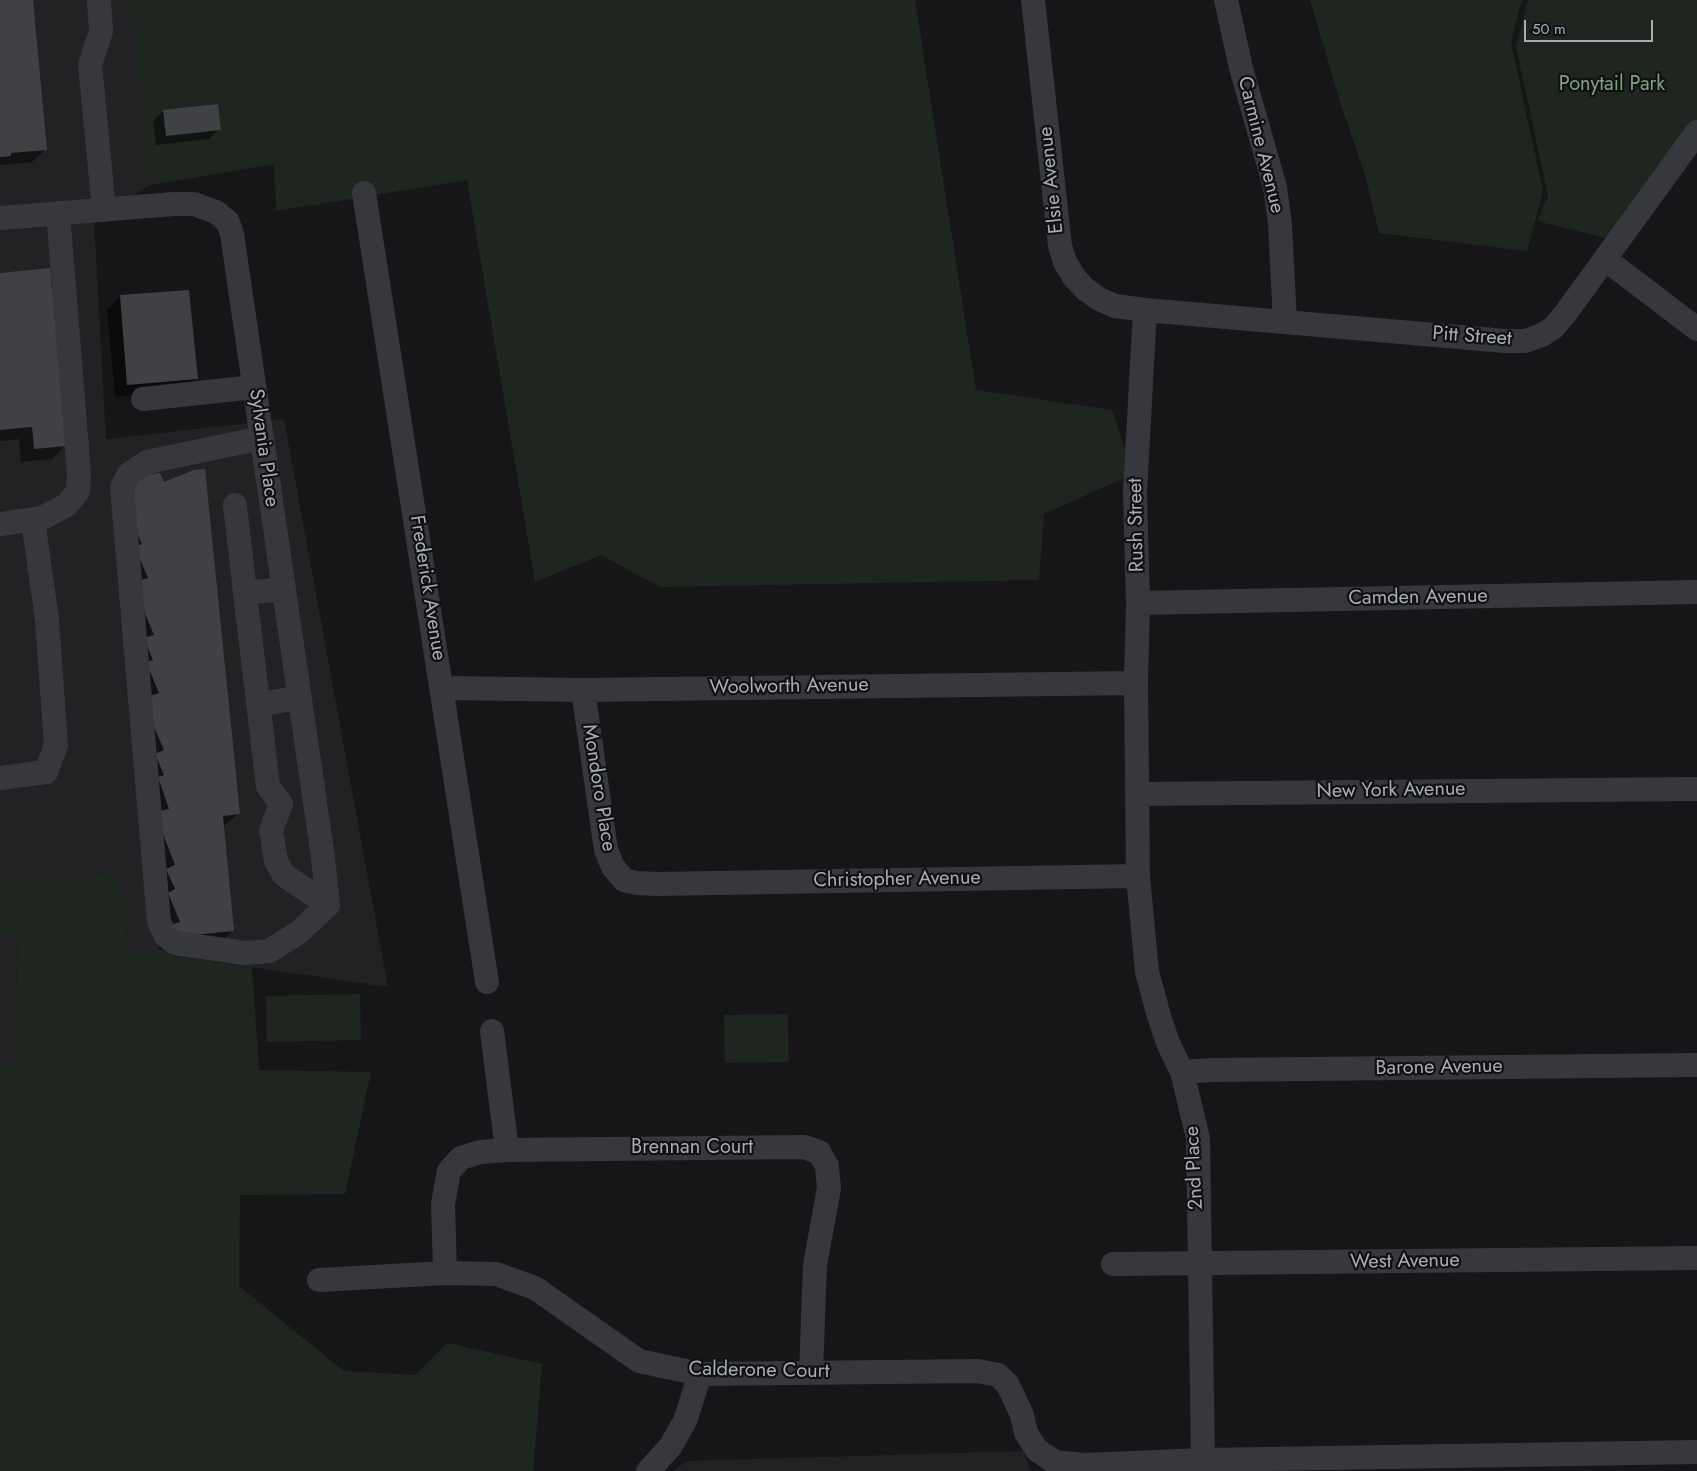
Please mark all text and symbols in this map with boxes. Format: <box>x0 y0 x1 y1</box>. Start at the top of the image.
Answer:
scale bar <box>1527 10 1656 42</box>
text: 50 m <box>1532 18 1566 40</box>
park label: Ponytail Park <box>1559 73 1665 97</box>
street label: Carmine Avenue <box>1231 74 1289 216</box>
street label: Elsie Avenue <box>1034 125 1070 235</box>
street label: Pitt Street <box>1432 322 1512 352</box>
street label: Sylvania Place <box>243 387 283 509</box>
street label: Rush Street <box>1124 478 1150 572</box>
street label: Frederick Avenue <box>404 514 450 662</box>
street label: Camden Avenue <box>1348 585 1488 611</box>
street label: Woolworth Avenue <box>709 674 869 700</box>
street label: Mondoro Place <box>576 723 620 853</box>
street label: New York Avenue <box>1316 778 1466 804</box>
street label: Christopher Avenue <box>813 867 981 893</box>
street label: Barone Avenue <box>1375 1055 1503 1081</box>
street label: 2nd Place <box>1181 1125 1209 1211</box>
street label: Brennan Court <box>631 1136 753 1160</box>
street label: West Avenue <box>1350 1249 1460 1275</box>
street label: Calderone Court <box>688 1358 830 1384</box>

